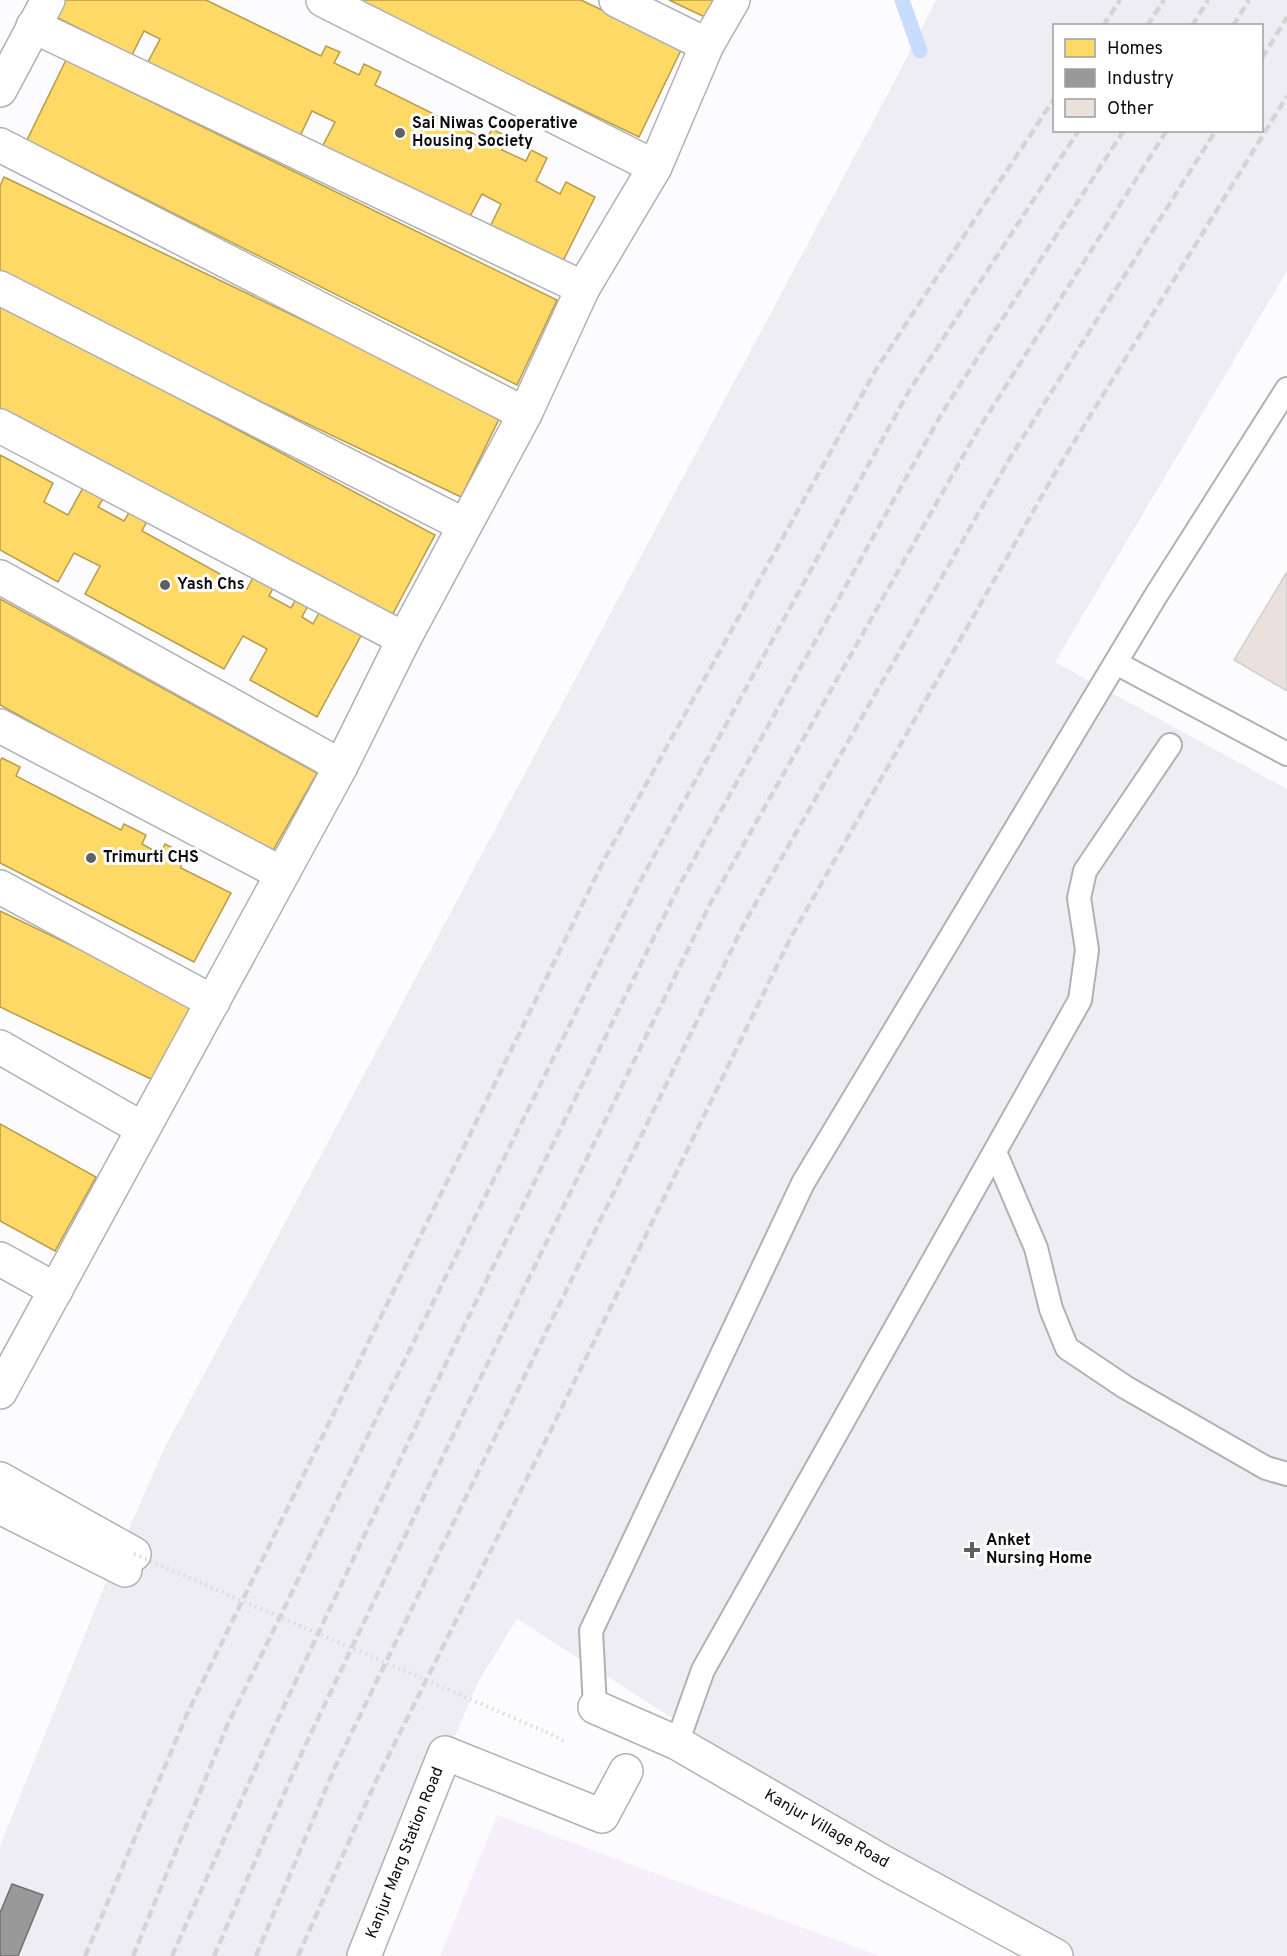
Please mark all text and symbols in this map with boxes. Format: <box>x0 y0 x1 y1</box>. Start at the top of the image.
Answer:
legend <box>1053 24 1263 132</box>
text: Homes <box>1107 38 1163 61</box>
text: Industry <box>1107 68 1174 91</box>
text: Other <box>1107 98 1154 121</box>
place label: Sai Niwas Cooperative Housing Society <box>412 114 578 152</box>
marker: Sai Niwas Cooperative Housing Society <box>393 126 407 140</box>
place label: Yash Chs <box>177 575 245 595</box>
marker: Yash Chs <box>158 578 172 592</box>
place label: Trimurti CHS <box>103 848 199 868</box>
marker: Trimurti CHS <box>84 851 98 865</box>
place label: Anket Nursing Home <box>986 1531 1092 1569</box>
marker: Anket Nursing Home <box>963 1541 981 1559</box>
street label: Kanjur Marg Station Road <box>362 1764 448 1942</box>
street label: Kanjur Village Road <box>760 1785 892 1873</box>

